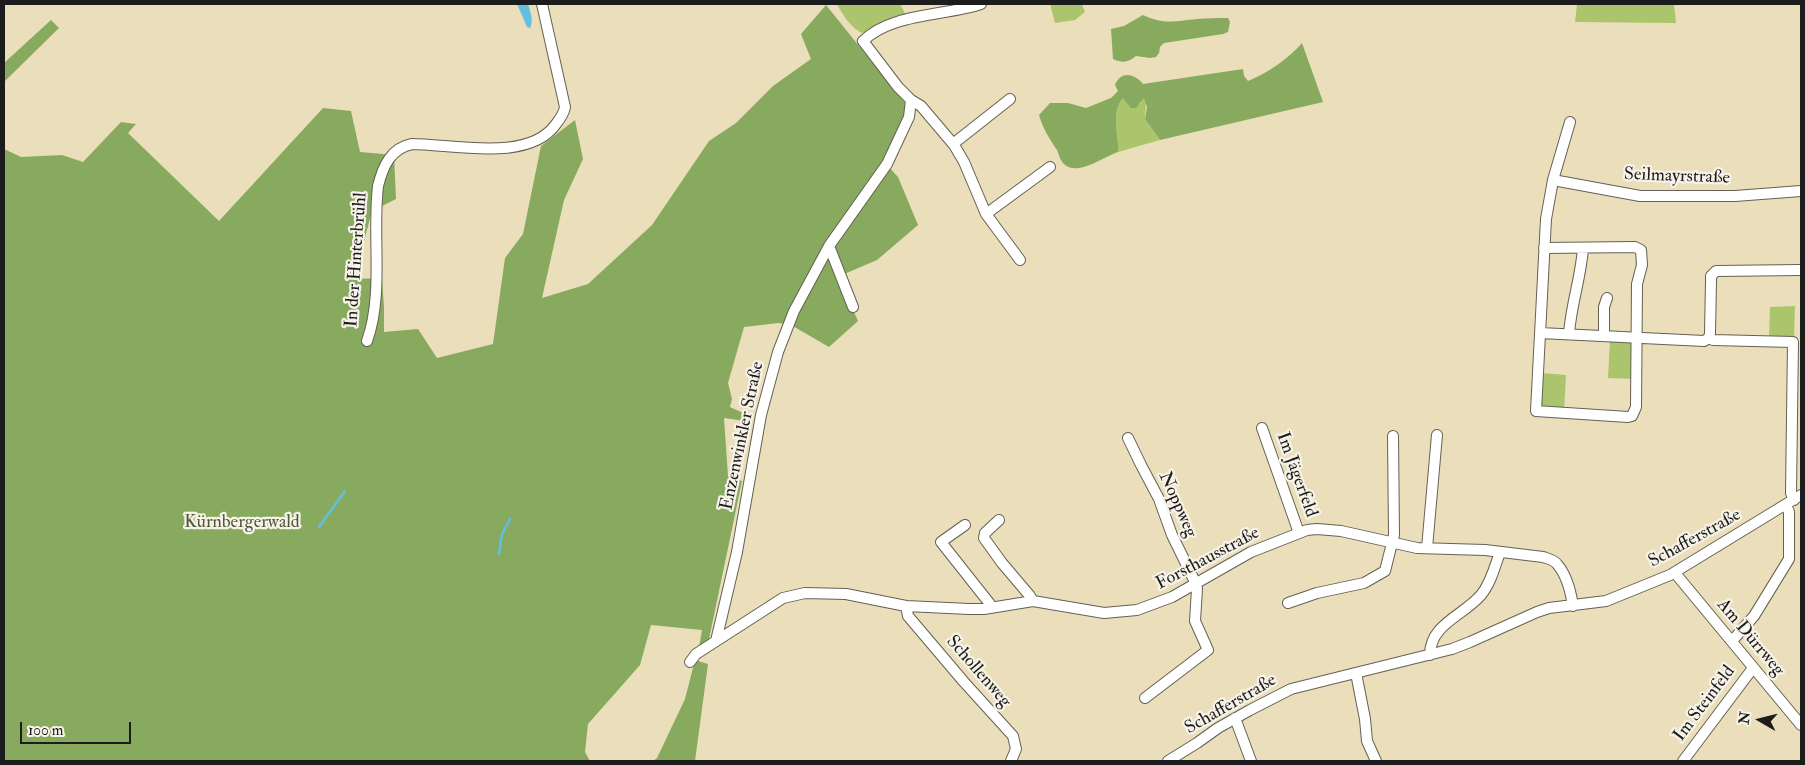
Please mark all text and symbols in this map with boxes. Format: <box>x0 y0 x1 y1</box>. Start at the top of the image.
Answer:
street label: Seilmayrstraße <box>1624 164 1730 190</box>
street label: In der Hinterbrühl <box>342 192 372 328</box>
street label: Enzenwinkler Straße <box>717 360 769 512</box>
street label: Im Jägerfeld <box>1271 429 1321 521</box>
street label: Noppweg <box>1153 469 1201 541</box>
street label: Schafferstraße <box>1645 505 1745 573</box>
park label: Kürnbergerwald <box>184 512 300 534</box>
street label: Forsthausstraße <box>1153 523 1263 595</box>
street label: Am Dürrweg <box>1712 595 1788 681</box>
street label: Schollenweg <box>941 632 1015 712</box>
street label: Im Steinfeld <box>1670 662 1740 746</box>
street label: Schafferstraße <box>1181 670 1281 740</box>
north arrow <box>1735 695 1785 745</box>
text: N <box>1735 710 1754 725</box>
scale bar <box>22 712 134 744</box>
text: 100 m <box>28 721 63 740</box>

